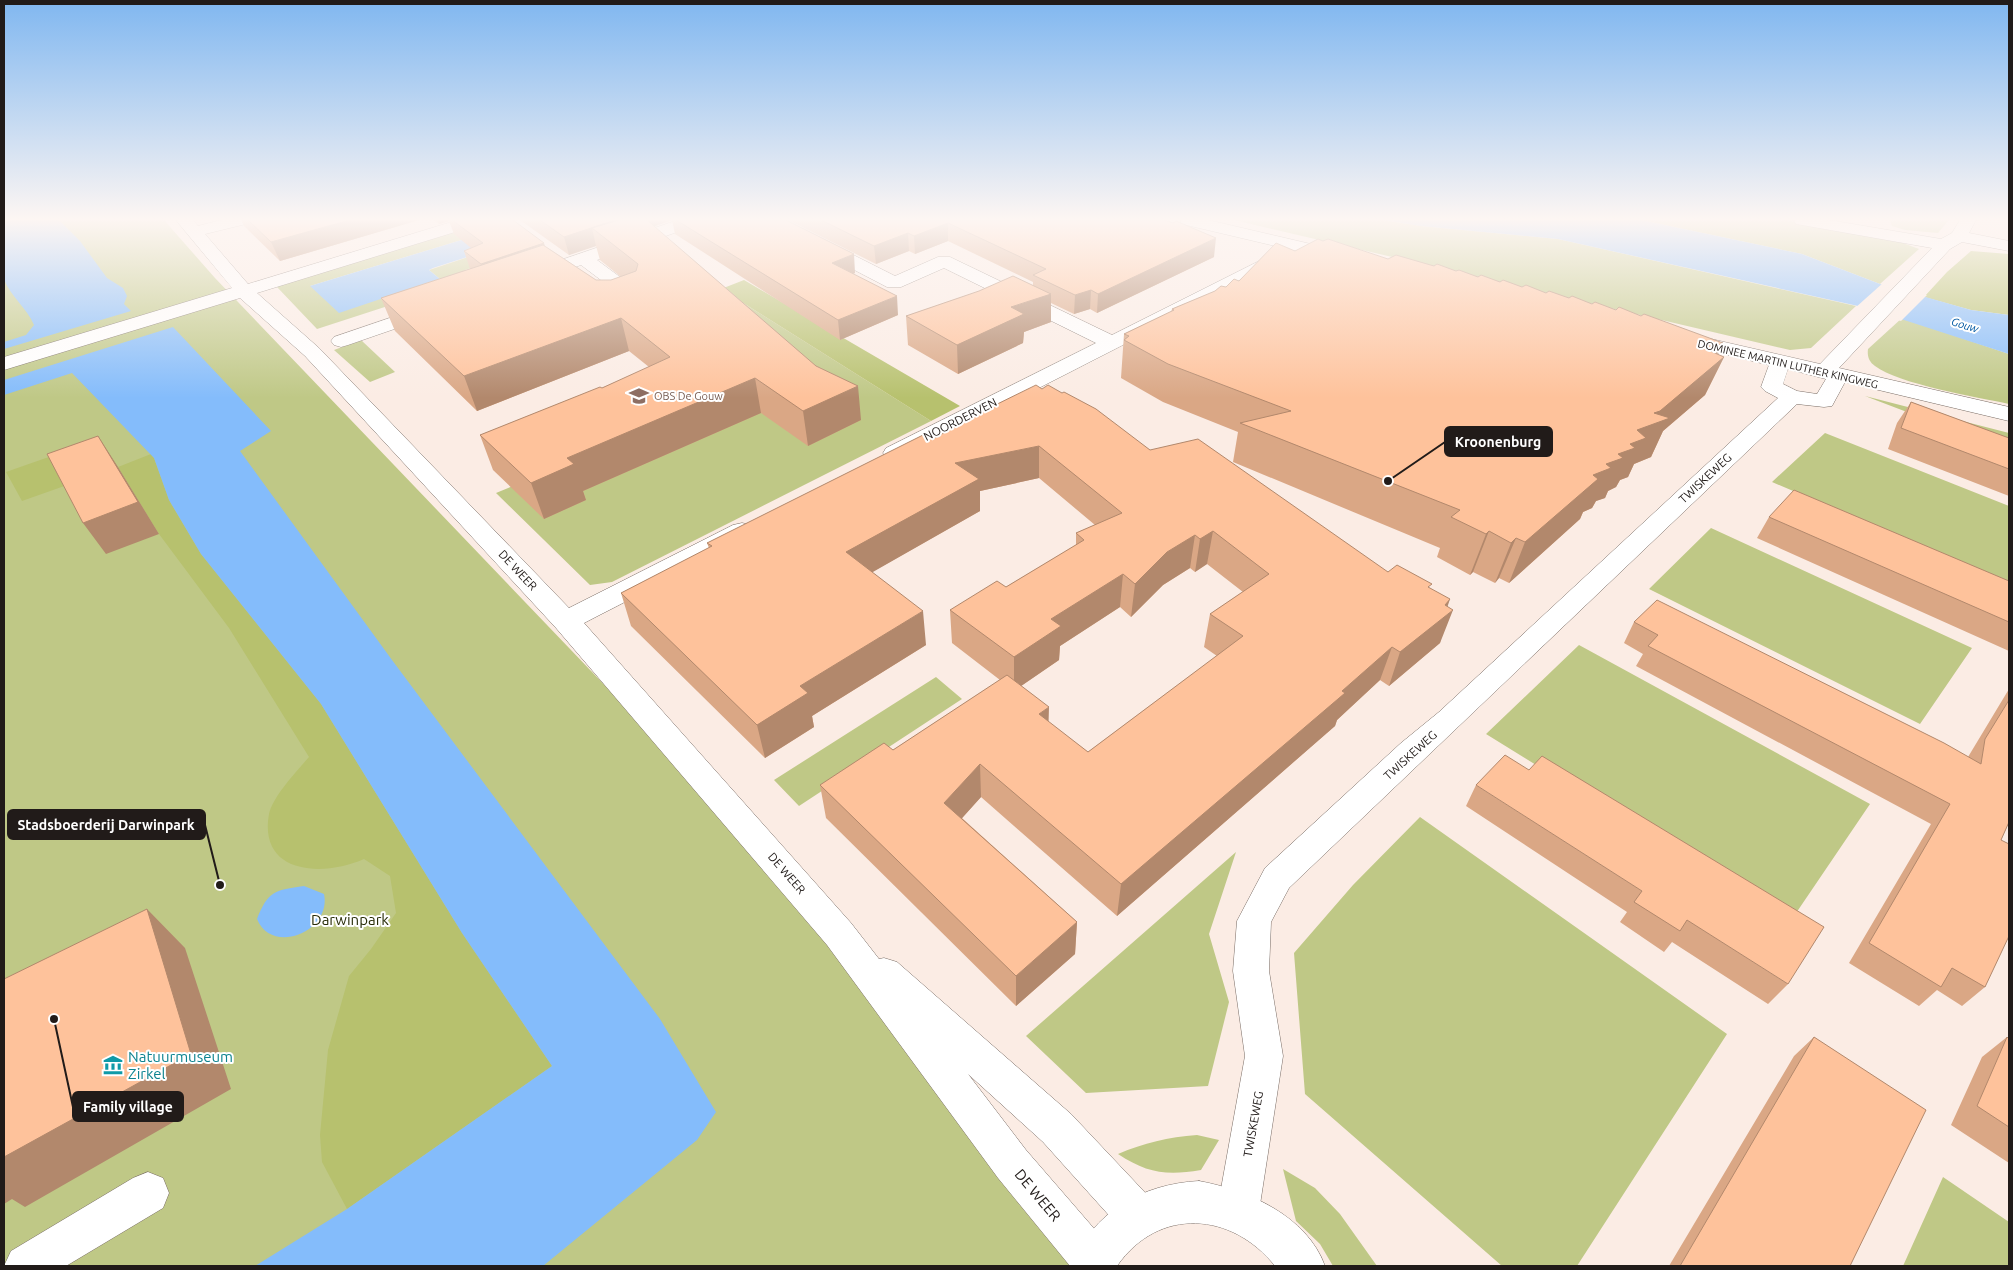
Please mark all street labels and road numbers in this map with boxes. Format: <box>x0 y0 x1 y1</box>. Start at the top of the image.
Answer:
street label: DOMINEE MARTIN LUTHER KINGWEG <box>1697 337 1879 391</box>
street label: NOORDERVEN <box>921 395 999 443</box>
street label: TWISKEWEG <box>1676 450 1734 506</box>
street label: DE WEER <box>496 547 540 593</box>
street label: TWISKEWEG <box>1381 728 1439 782</box>
street label: DE WEER <box>766 850 809 897</box>
street label: TWISKEWEG <box>1241 1090 1265 1158</box>
street label: DE WEER <box>1011 1166 1065 1224</box>

